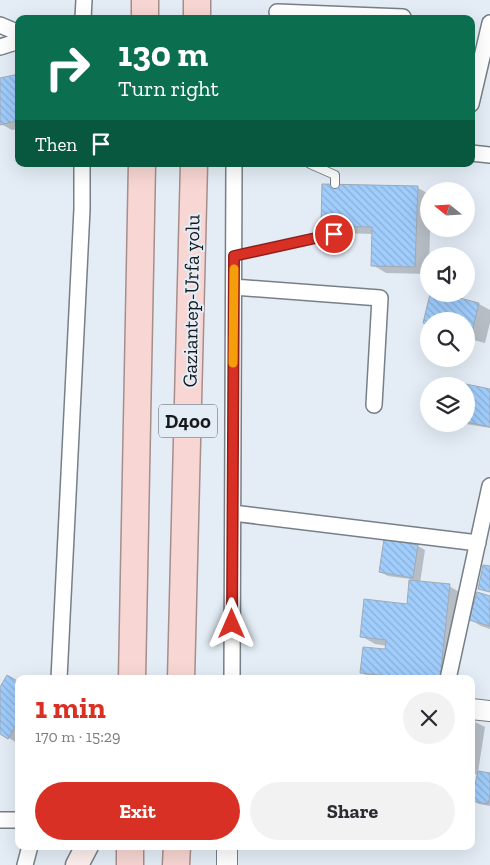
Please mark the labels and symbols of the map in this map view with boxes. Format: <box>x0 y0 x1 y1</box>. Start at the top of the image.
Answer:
north arrow <box>420 182 475 238</box>
pin <box>313 213 355 255</box>
street label: Gaziantep-Urfa yolu <box>177 214 205 388</box>
road number: D400 <box>159 404 217 438</box>
position arrow <box>205 597 257 649</box>

